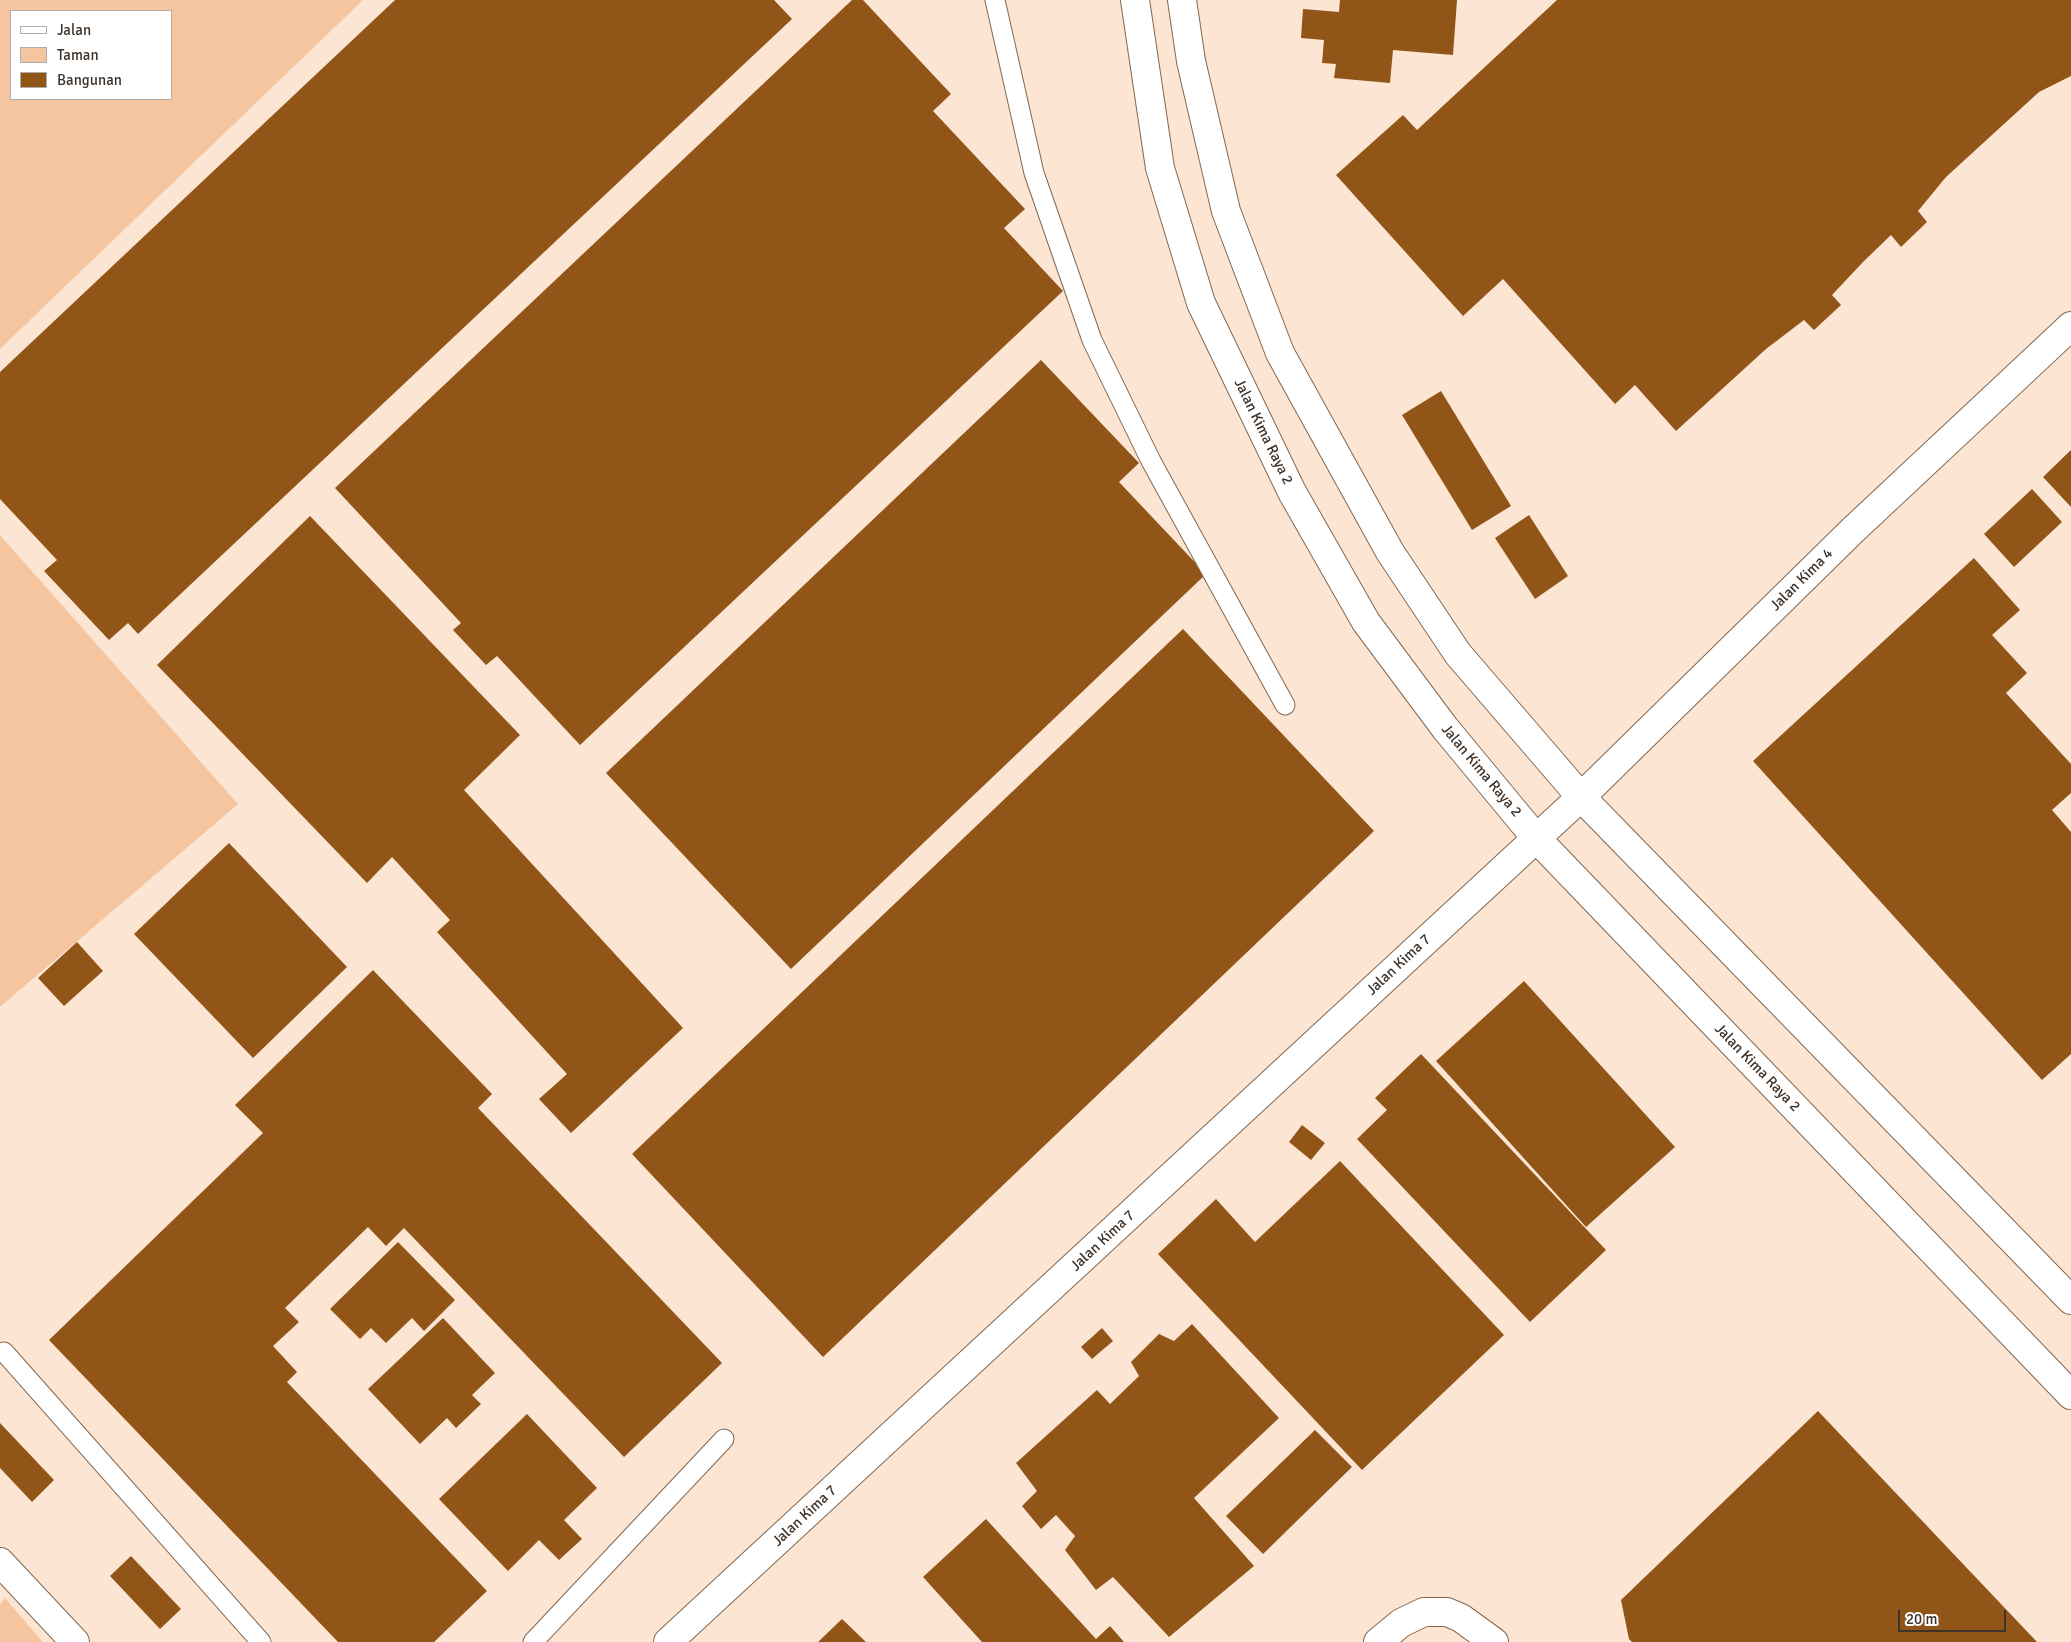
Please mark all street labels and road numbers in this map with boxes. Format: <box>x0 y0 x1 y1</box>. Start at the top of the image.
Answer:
street label: Jalan Kima Raya 2 <box>1230 376 1296 488</box>
street label: Jalan Kima 4 <box>1767 545 1837 615</box>
street label: Jalan Kima Raya 2 <box>1437 721 1525 821</box>
street label: Jalan Kima 7 <box>1363 931 1435 999</box>
street label: Jalan Kima Raya 2 <box>1710 1020 1804 1116</box>
street label: Jalan Kima 7 <box>1067 1207 1139 1275</box>
street label: Jalan Kima 7 <box>769 1482 841 1550</box>

